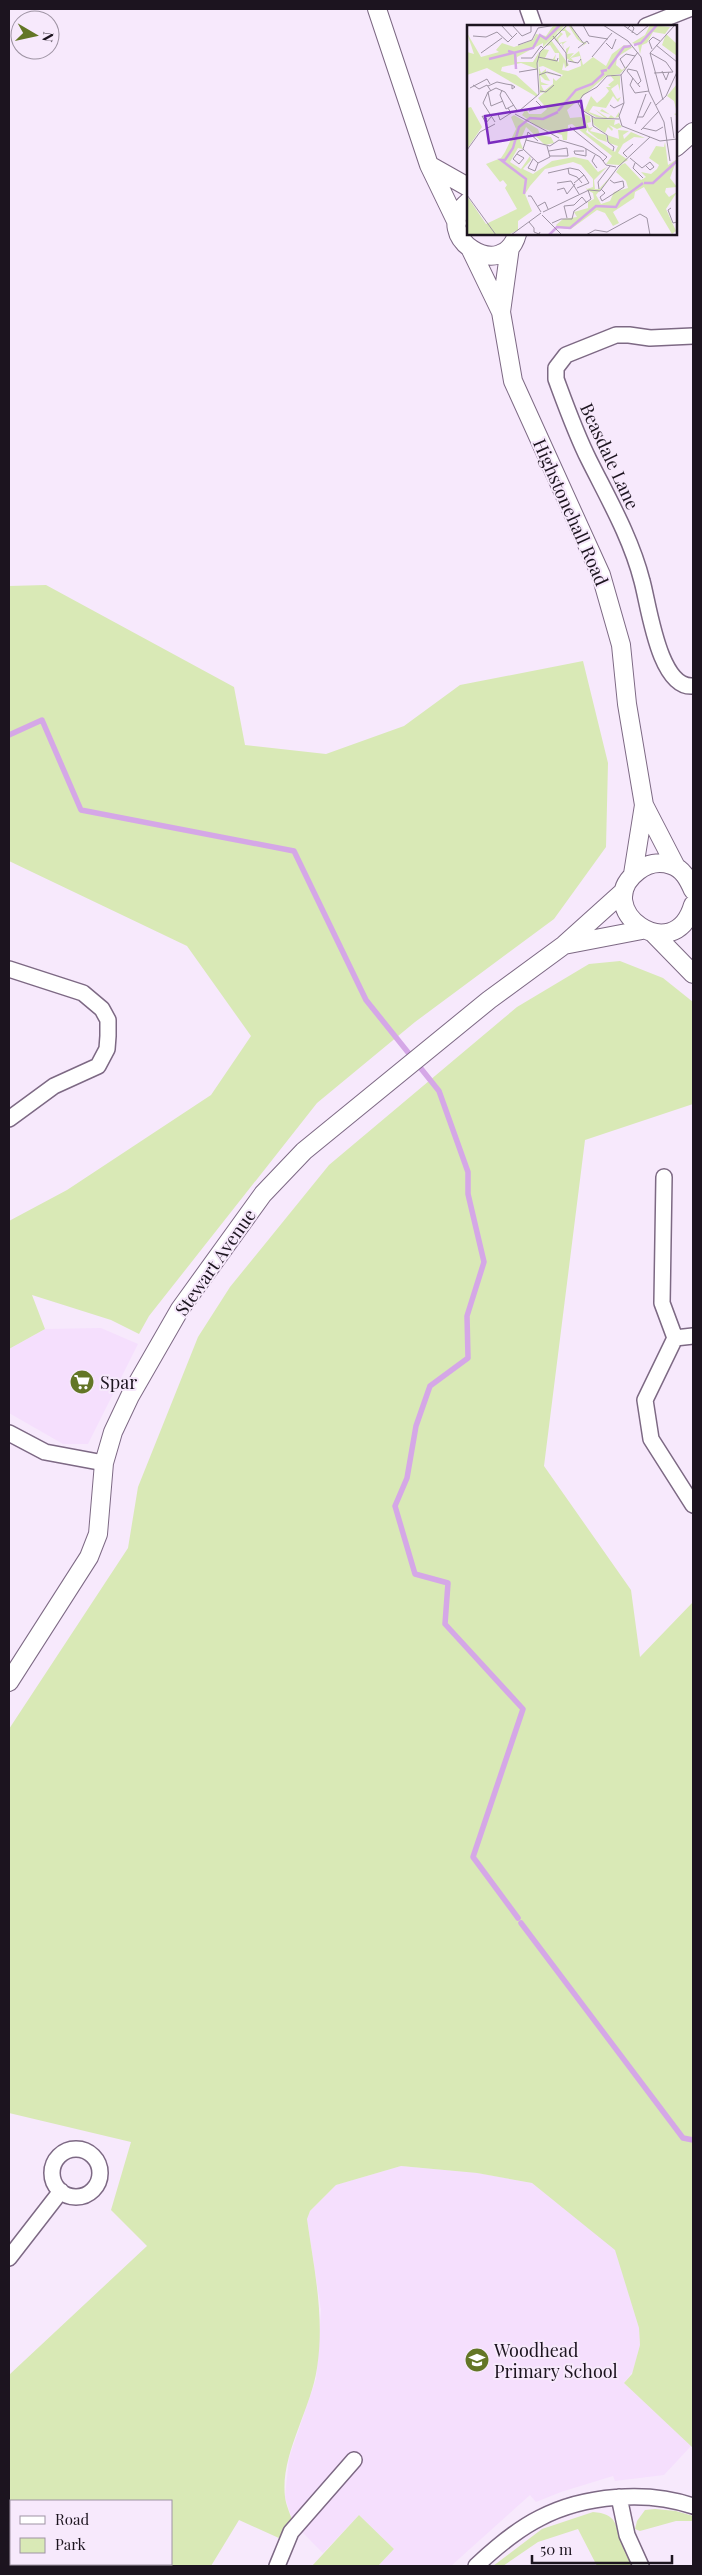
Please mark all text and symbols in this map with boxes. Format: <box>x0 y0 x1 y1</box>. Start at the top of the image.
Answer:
north arrow <box>10 10 60 60</box>
inset map <box>467 25 677 235</box>
text: N <box>38 31 59 44</box>
street label: Beasdale Lane <box>575 399 645 513</box>
street label: Highstonehall Road <box>528 435 614 590</box>
street label: Stewart Avenue <box>169 1204 261 1320</box>
supermarket icon: Spar <box>69 1369 95 1395</box>
place label: Spar <box>100 1370 137 1394</box>
place label: Woodhead Primary School <box>493 2338 618 2383</box>
school or university icon: Woodhead Primary School <box>464 2347 490 2373</box>
legend <box>10 2500 172 2565</box>
text: Road <box>55 2509 89 2529</box>
scale bar <box>532 2532 672 2564</box>
text: Park <box>55 2534 87 2554</box>
text: 50 m <box>540 2539 573 2559</box>

